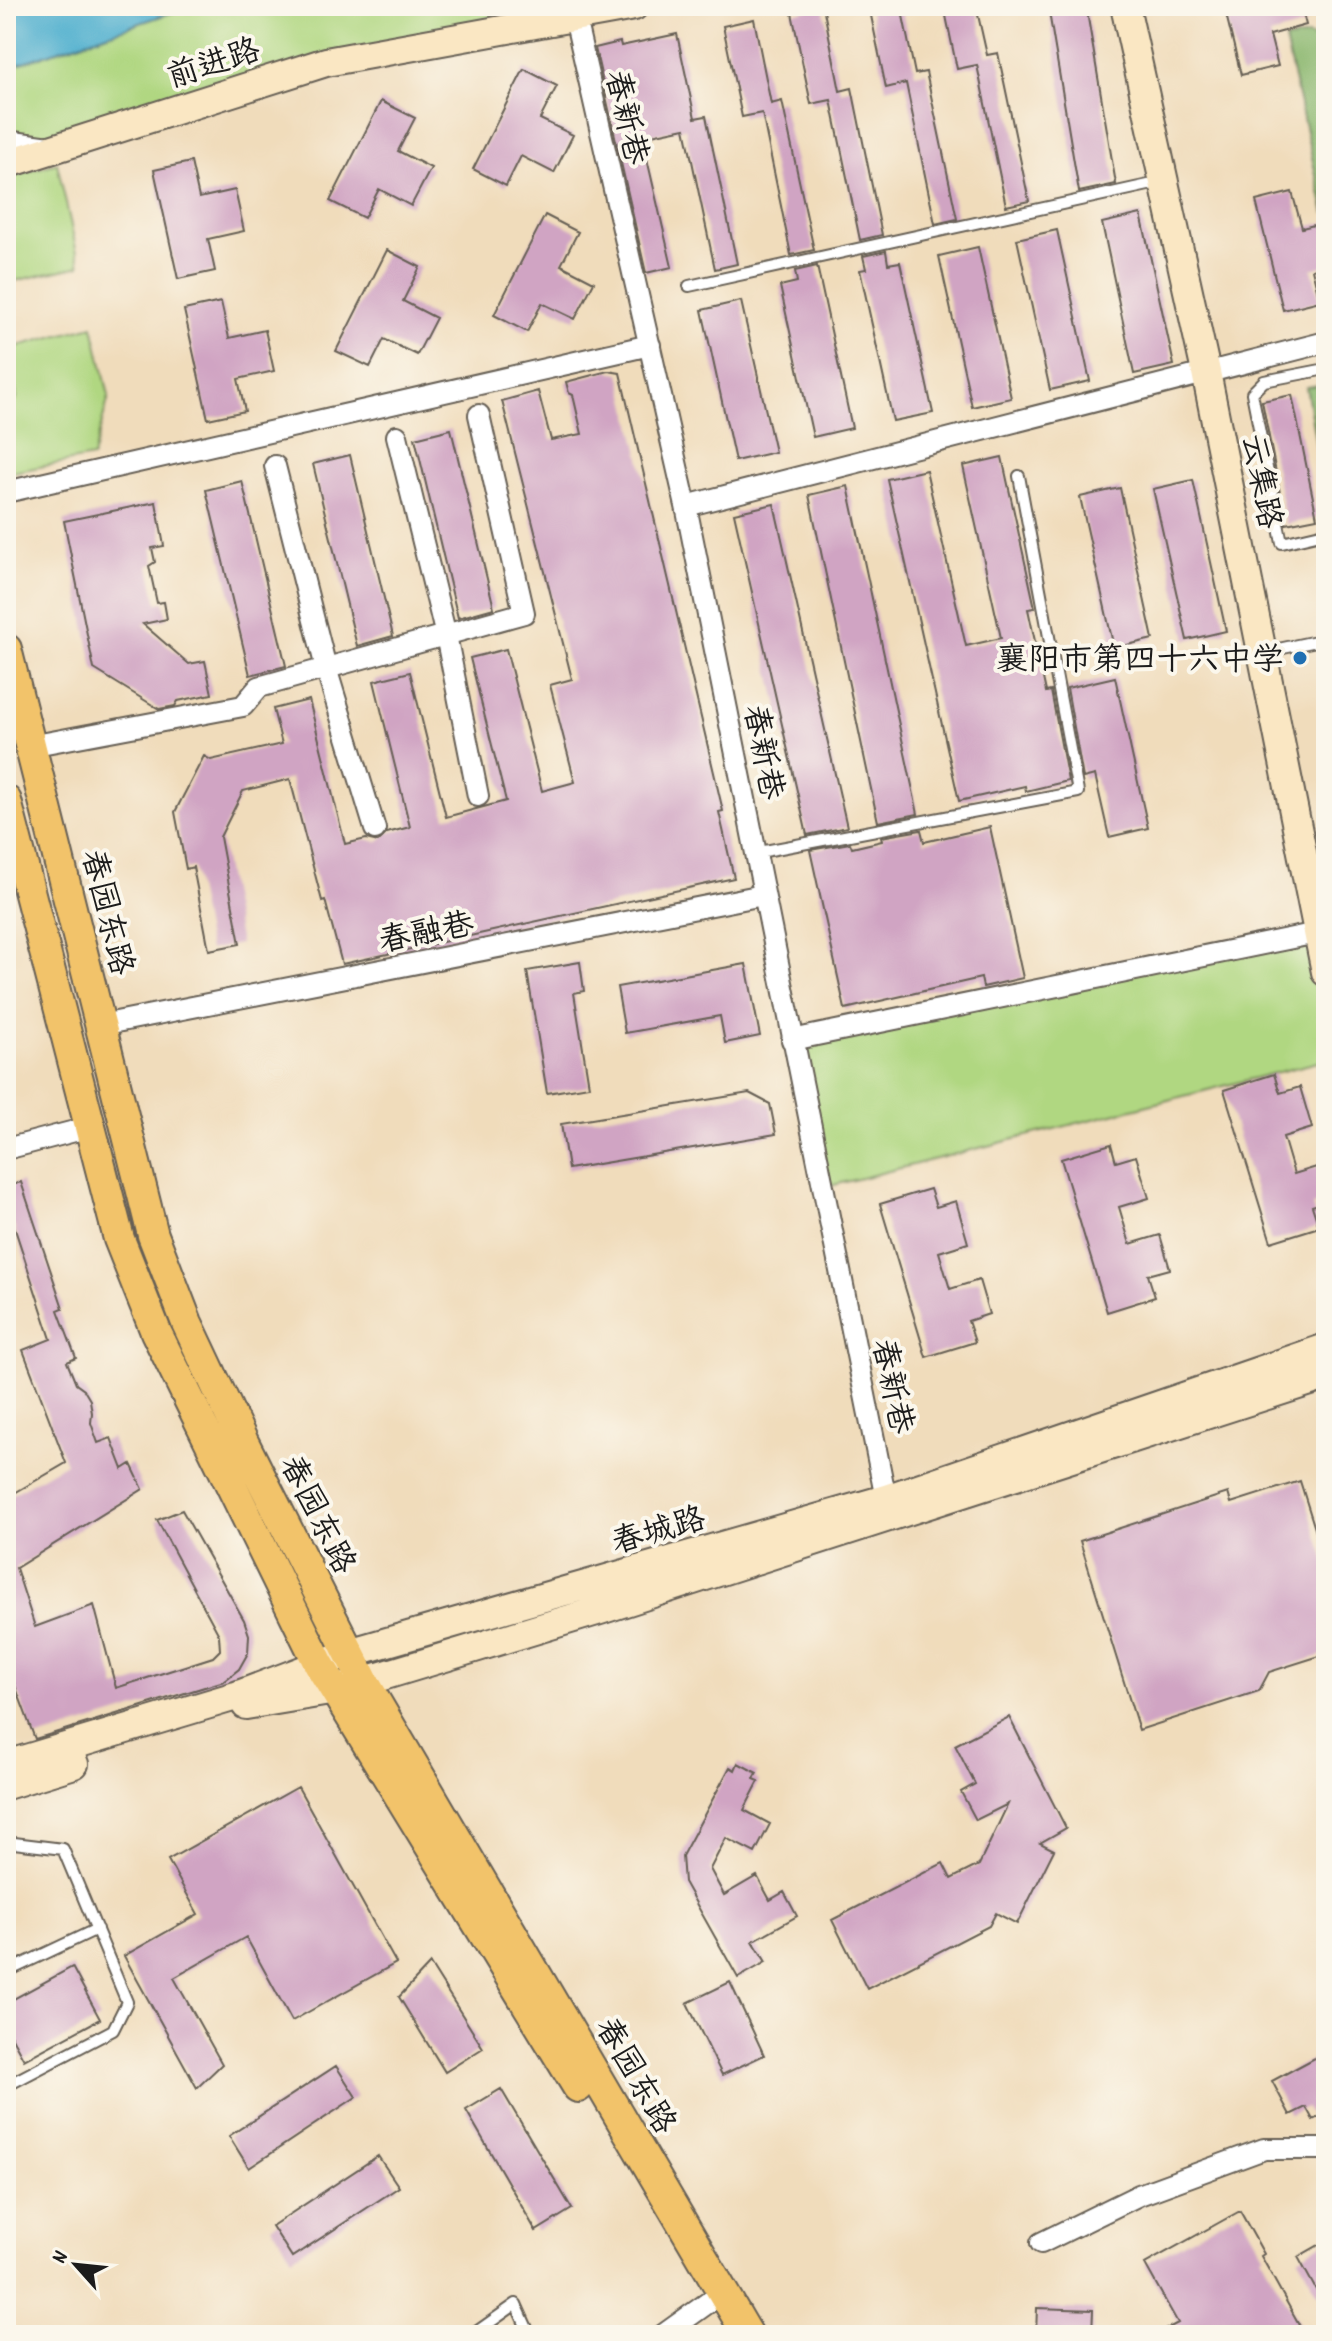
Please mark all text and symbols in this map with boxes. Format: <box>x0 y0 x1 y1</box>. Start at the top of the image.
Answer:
street label: 前进路 <box>162 30 267 103</box>
street label: 春新巷 <box>590 66 656 170</box>
street label: 云集路 <box>1226 430 1290 533</box>
place label: 襄阳市第四十六中学 <box>996 640 1284 686</box>
marker: 襄阳市第四十六中学 <box>1291 649 1309 667</box>
street label: 春新巷 <box>728 701 792 804</box>
street label: 春园东路 <box>66 846 142 981</box>
street label: 春融巷 <box>375 904 478 968</box>
street label: 春新巷 <box>857 1335 922 1439</box>
street label: 春园东路 <box>265 1449 364 1584</box>
street label: 春城路 <box>607 1498 712 1569</box>
street label: 春园东路 <box>581 2011 685 2144</box>
north arrow <box>36 2225 116 2305</box>
text: N <box>45 2246 78 2269</box>

